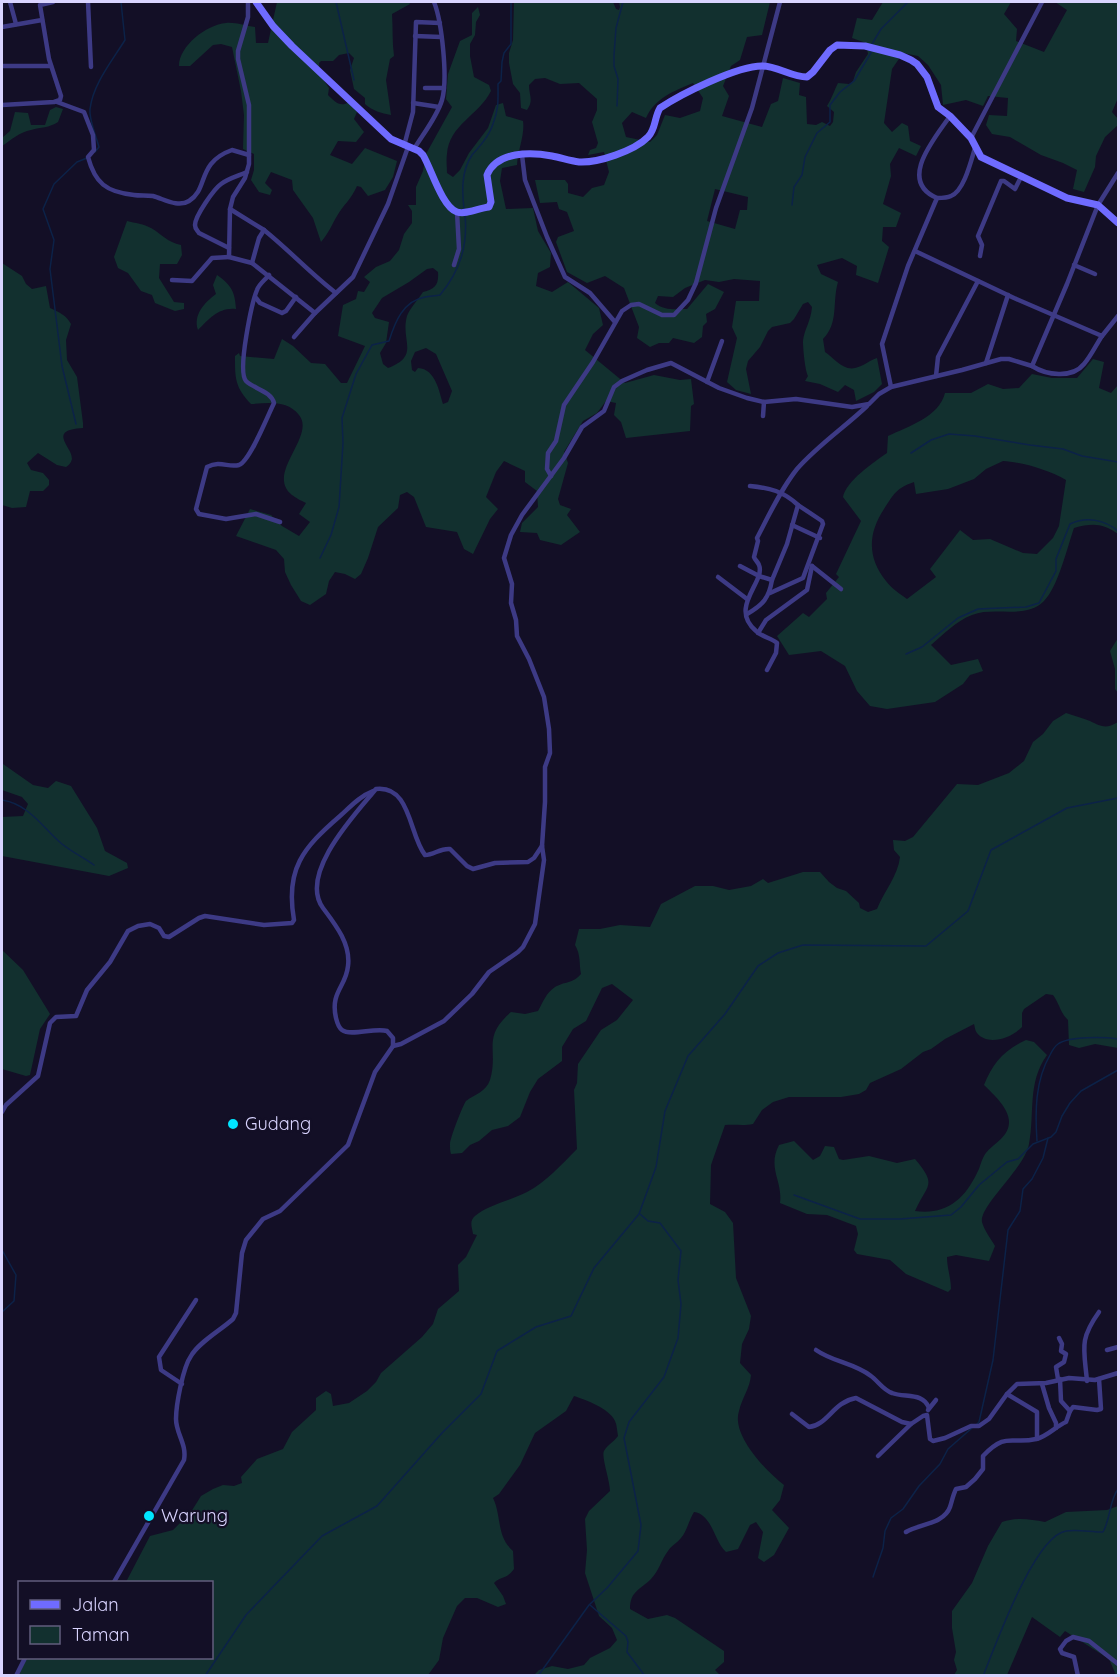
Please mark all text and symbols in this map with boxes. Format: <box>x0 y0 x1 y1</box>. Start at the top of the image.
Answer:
place label: Gudang <box>245 1112 311 1135</box>
marker: Gudang <box>226 1117 240 1131</box>
place label: Warung <box>161 1504 228 1527</box>
marker: Warung <box>142 1509 156 1523</box>
legend <box>18 1581 213 1659</box>
text: Jalan <box>72 1593 119 1616</box>
text: Taman <box>72 1623 130 1646</box>

